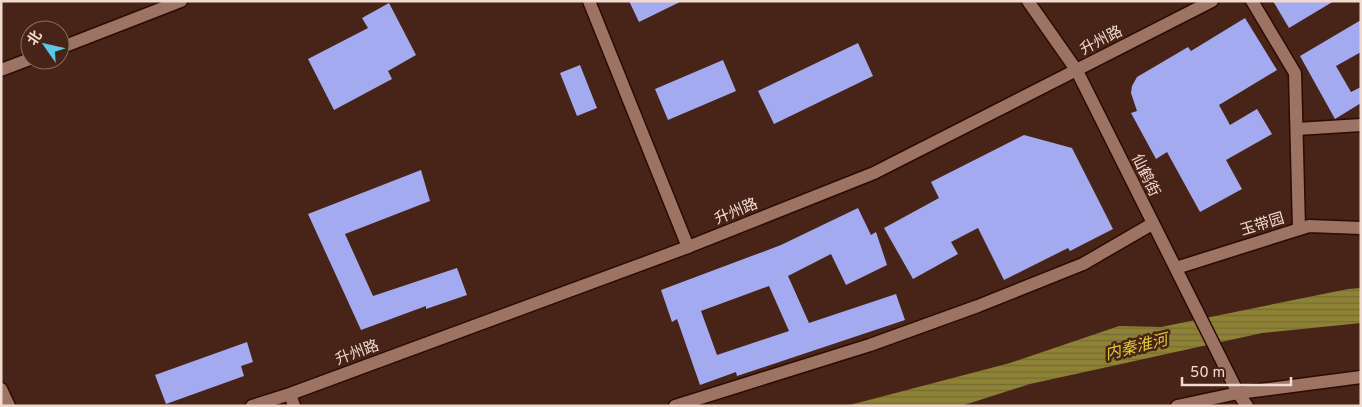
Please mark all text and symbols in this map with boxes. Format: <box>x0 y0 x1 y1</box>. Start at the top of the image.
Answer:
north arrow <box>20 20 70 70</box>
street label: 升州路 <box>1077 22 1126 60</box>
text: 北 <box>25 28 46 49</box>
street label: 仙鹤街 <box>1126 151 1164 200</box>
street label: 升州路 <box>712 194 761 230</box>
street label: 玉带园 <box>1238 210 1287 241</box>
water label: 内秦淮河 <box>1103 330 1173 365</box>
street label: 升州路 <box>333 336 382 370</box>
scale bar <box>1182 354 1291 386</box>
text: 50 m <box>1190 364 1225 383</box>

